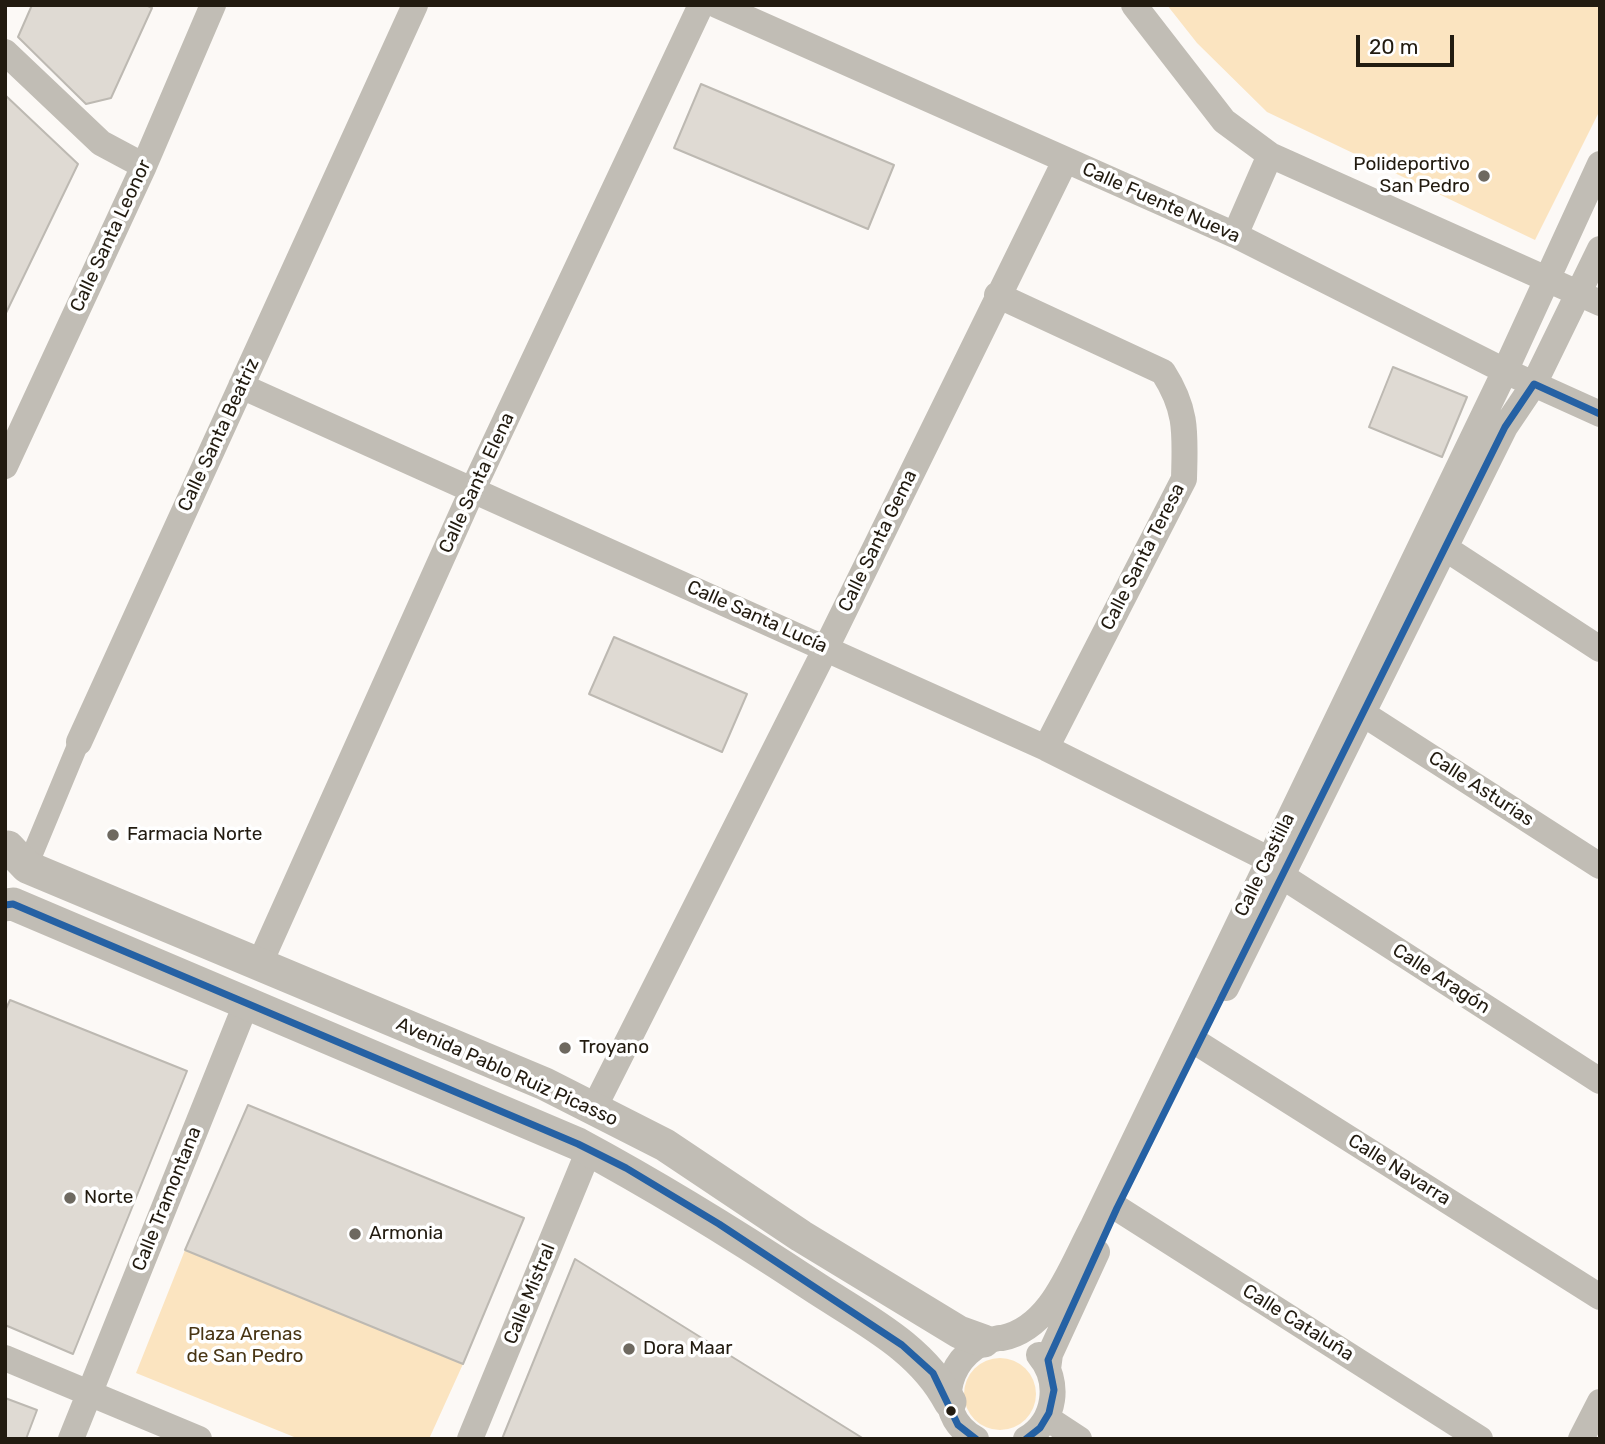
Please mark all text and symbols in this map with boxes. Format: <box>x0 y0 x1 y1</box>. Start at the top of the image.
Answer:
scale bar <box>1360 21 1458 65</box>
text: 20 m <box>1369 34 1418 59</box>
place label: Polideportivo San Pedro <box>1353 154 1470 198</box>
street label: Calle Santa Leonor <box>66 156 156 316</box>
street label: Calle Fuente Nueva <box>1079 158 1243 248</box>
marker: Polideportivo San Pedro <box>1476 168 1492 184</box>
street label: Calle Santa Beatriz <box>173 355 265 515</box>
street label: Calle Santa Elena <box>434 409 520 557</box>
street label: Calle Santa Gema <box>834 466 922 616</box>
street label: Calle Santa Teresa <box>1096 480 1190 634</box>
street label: Calle Santa Lucía <box>683 576 831 658</box>
street label: Calle Asturias <box>1424 747 1538 831</box>
street label: Calle Castilla <box>1230 810 1300 920</box>
place label: Farmacia Norte <box>127 824 262 846</box>
marker: Farmacia Norte <box>105 827 121 843</box>
street label: Calle Aragón <box>1388 939 1494 1019</box>
street label: Avenida Pablo Ruiz Picasso <box>393 1013 621 1131</box>
place label: Troyano <box>579 1037 649 1059</box>
marker: Troyano <box>557 1040 573 1056</box>
street label: Calle Tramontana <box>128 1123 206 1275</box>
street label: Calle Navarra <box>1344 1129 1454 1211</box>
place label: Norte <box>84 1187 133 1209</box>
marker: Norte <box>62 1190 78 1206</box>
place label: Armonia <box>369 1223 443 1245</box>
marker: Armonia <box>347 1226 363 1242</box>
street label: Calle Mistral <box>499 1240 561 1348</box>
street label: Calle Cataluña <box>1238 1280 1358 1366</box>
park label: Plaza Arenas de San Pedro <box>186 1324 304 1368</box>
place label: Dora Maar <box>643 1338 732 1360</box>
marker: Dora Maar <box>621 1341 637 1357</box>
unlabelled marker <box>944 1404 958 1418</box>

